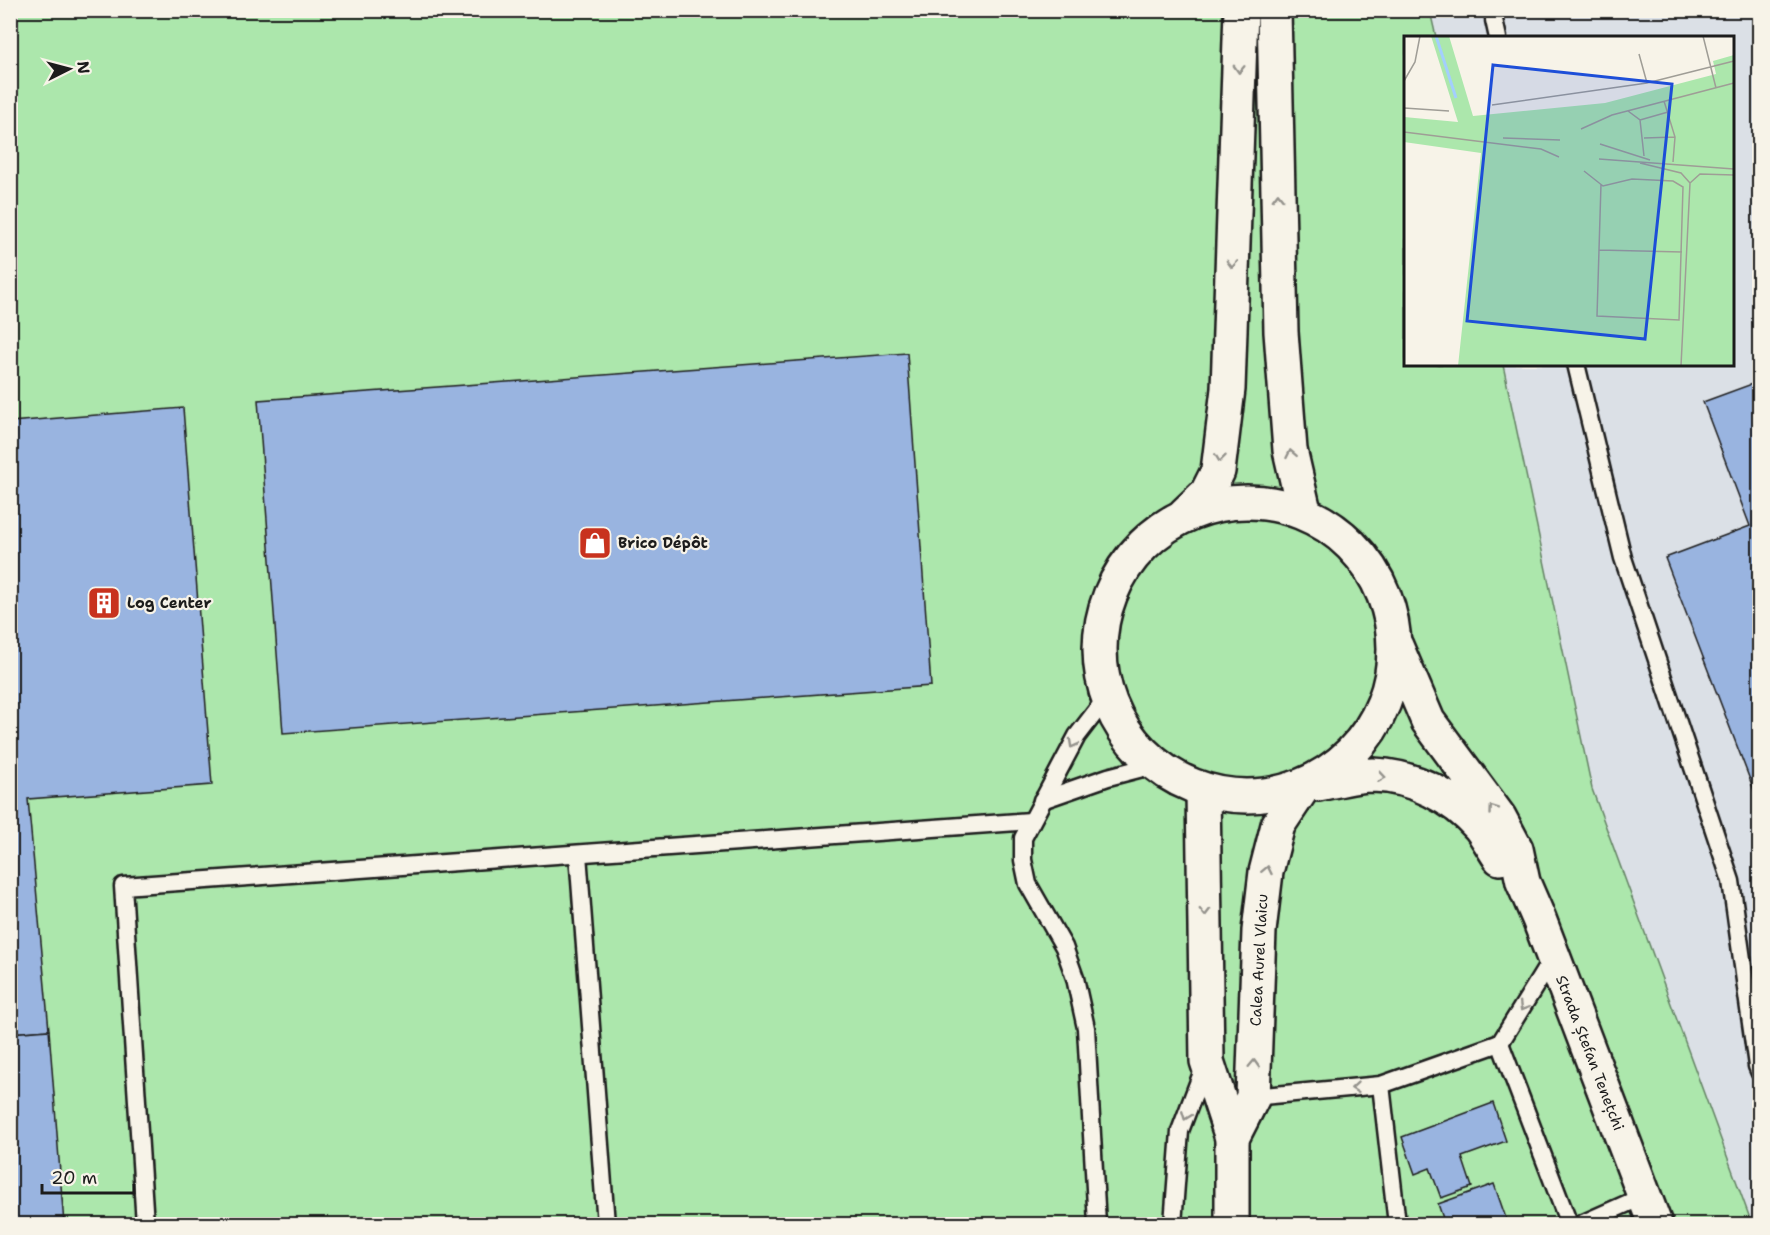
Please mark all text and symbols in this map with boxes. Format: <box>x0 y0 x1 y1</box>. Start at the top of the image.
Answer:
inset map <box>1404 36 1734 366</box>
north arrow <box>39 39 99 99</box>
text: N <box>72 60 95 75</box>
one-way arrow <box>1233 64 1245 73</box>
one-way arrow <box>1272 192 1284 201</box>
one-way arrow <box>1226 259 1239 268</box>
one-way arrow <box>1285 450 1298 460</box>
one-way arrow <box>1214 454 1226 463</box>
shop icon: Brico Dépôt <box>577 525 613 561</box>
place label: Brico Dépôt <box>618 533 708 553</box>
building icon: Log Center <box>86 585 122 621</box>
place label: Log Center <box>127 593 211 613</box>
one-way arrow <box>1069 738 1080 748</box>
one-way arrow <box>1378 770 1387 782</box>
one-way arrow <box>1489 805 1500 816</box>
one-way arrow <box>1260 865 1273 875</box>
street label: Calea Aurel Vlaicu <box>1246 893 1272 1027</box>
one-way arrow <box>1198 908 1211 917</box>
street label: Strada Ștefan Tenețchi <box>1550 972 1629 1134</box>
one-way arrow <box>1518 1001 1530 1011</box>
one-way arrow <box>1248 1059 1260 1068</box>
one-way arrow <box>1351 1081 1360 1094</box>
one-way arrow <box>1181 1110 1193 1121</box>
scale bar <box>42 1157 134 1195</box>
text: 20 m <box>51 1166 97 1190</box>

